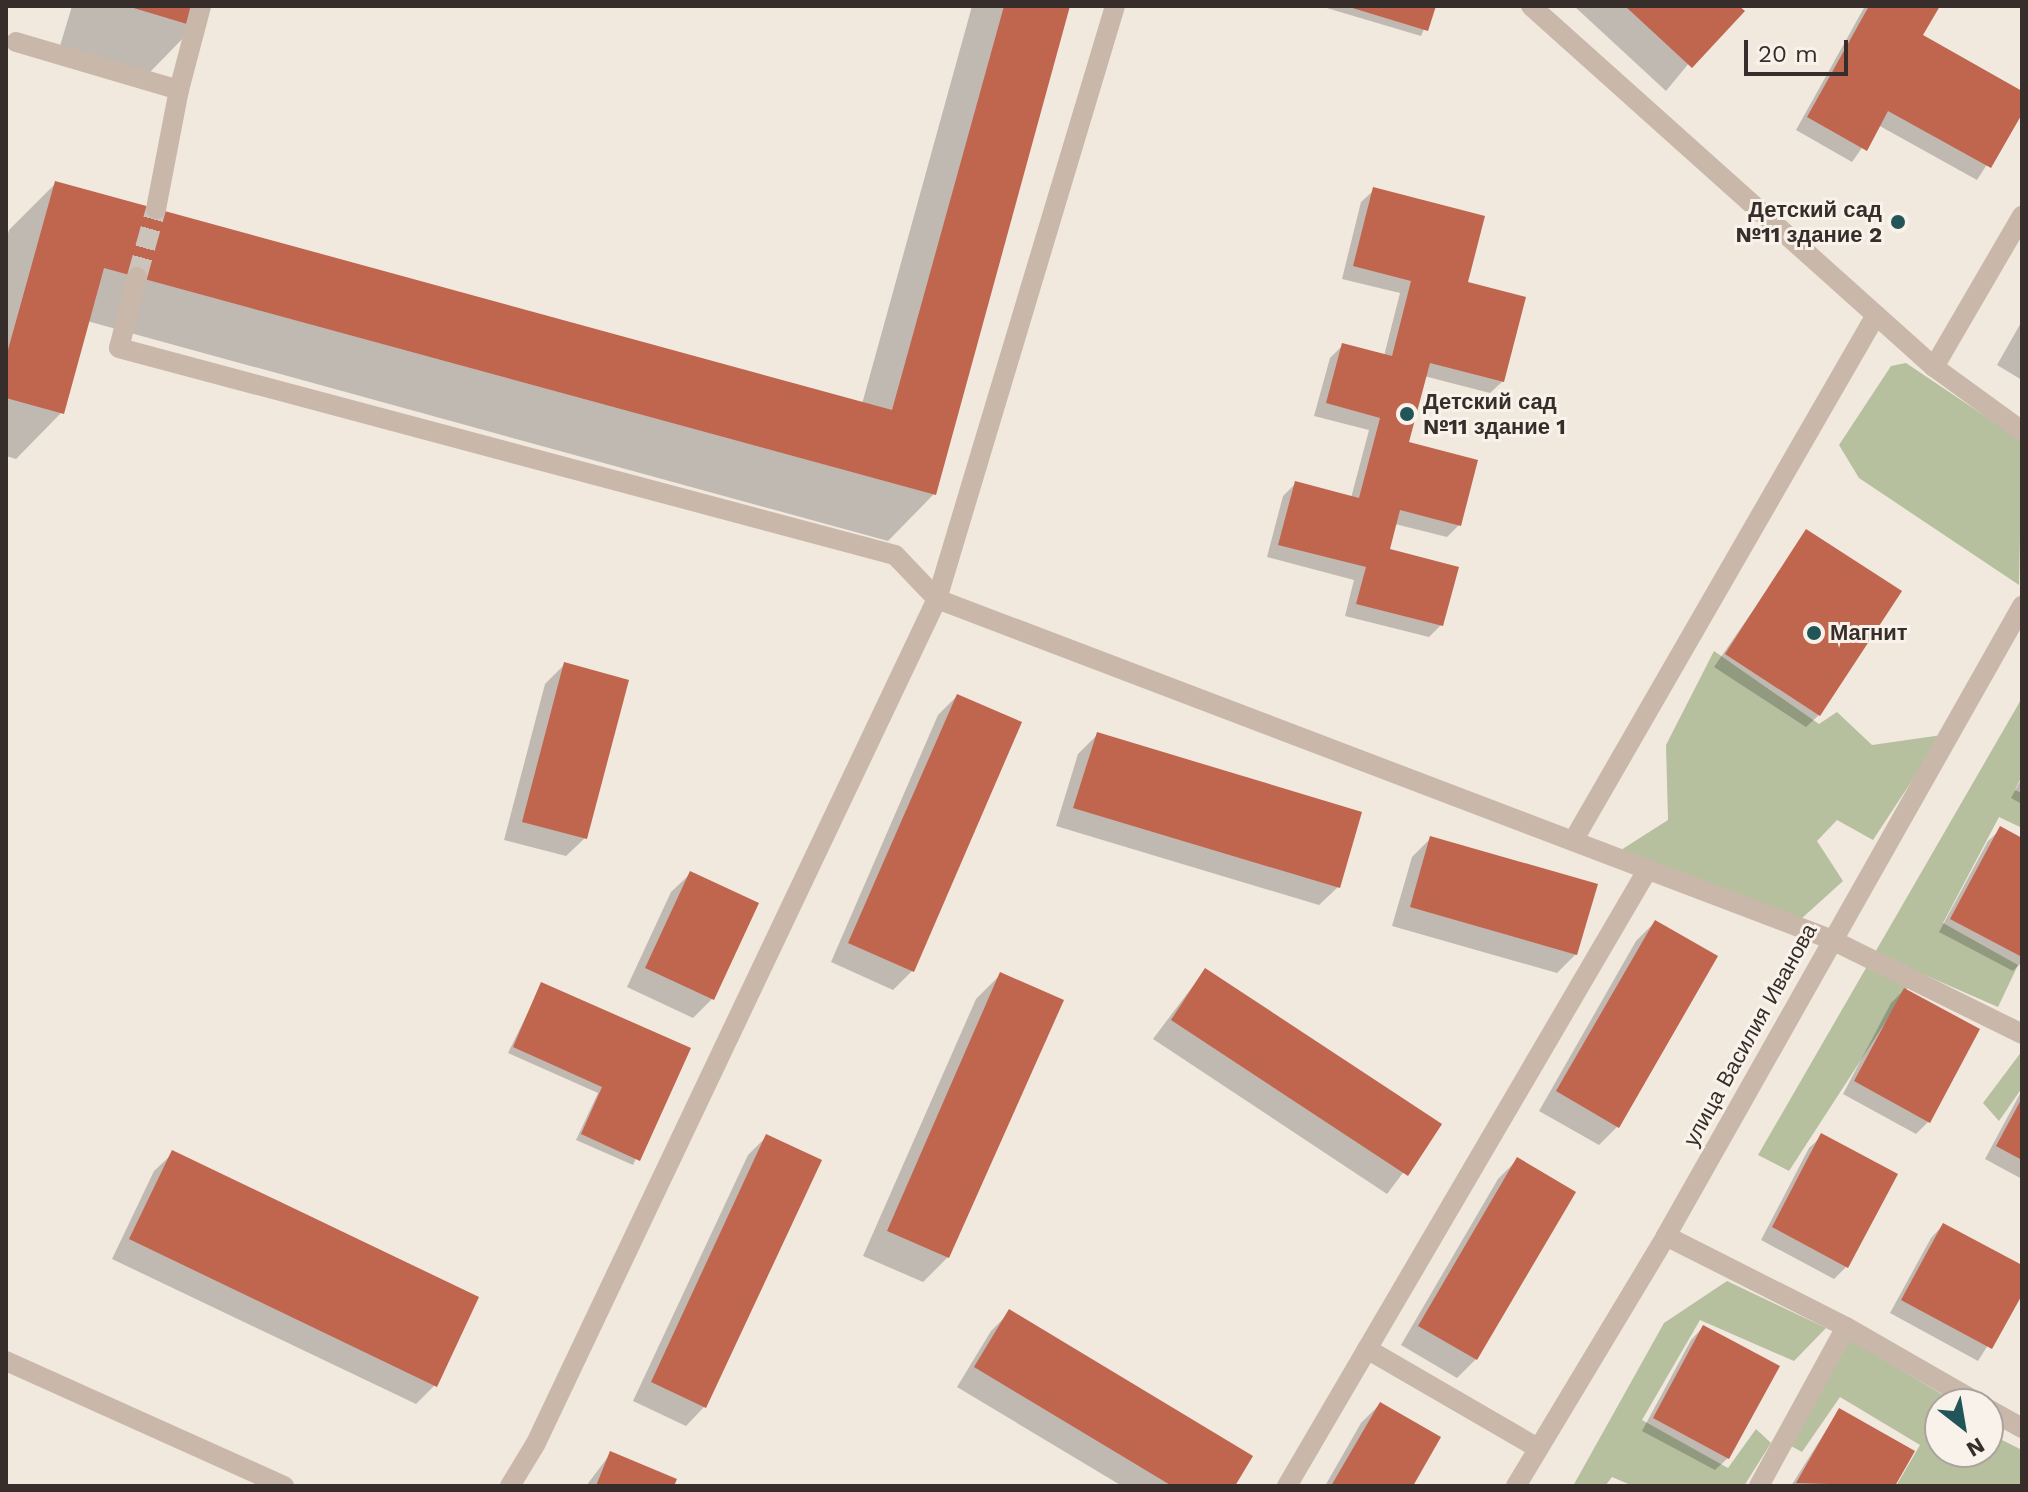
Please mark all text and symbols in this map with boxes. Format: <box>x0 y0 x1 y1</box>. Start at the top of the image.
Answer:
scale bar <box>1748 24 1852 74</box>
text: 20 m <box>1758 40 1818 68</box>
place label: Детский сад №11 здание 2 <box>1736 196 1882 248</box>
marker: Детский сад №11 здание 2 <box>1889 213 1907 231</box>
place label: Детский сад №11 здание 1 <box>1423 388 1566 440</box>
marker: Детский сад №11 здание 1 <box>1398 405 1416 423</box>
place label: Магнит <box>1830 620 1908 646</box>
marker: Магнит <box>1805 624 1823 642</box>
street label: улица Василия Иванова <box>1678 919 1822 1151</box>
north arrow <box>1924 1388 2004 1468</box>
text: N <box>1962 1432 1989 1462</box>

